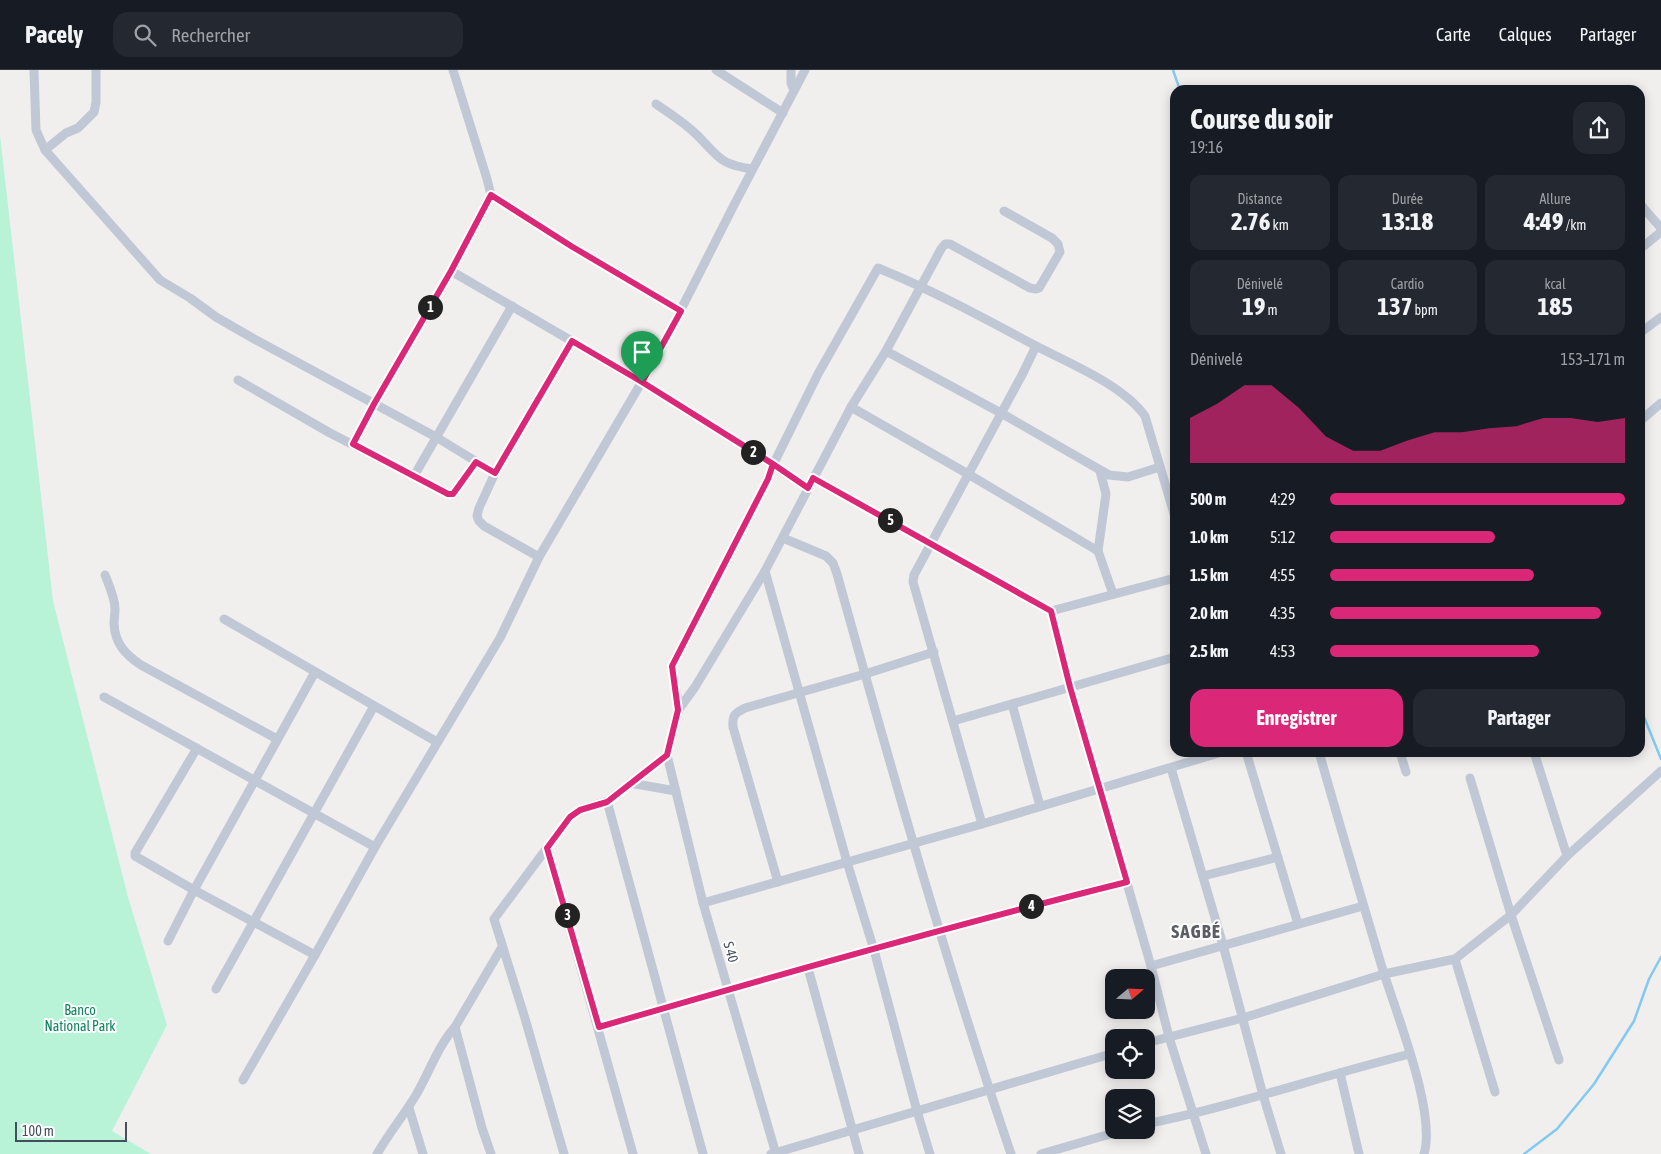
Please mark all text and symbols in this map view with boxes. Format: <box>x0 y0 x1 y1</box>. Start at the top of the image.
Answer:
search box <box>113 12 463 57</box>
text: Pacely <box>25 21 83 48</box>
icon: search <box>131 21 159 49</box>
text: Rechercher <box>171 24 250 46</box>
text: Carte <box>1436 24 1471 45</box>
text: Calques <box>1499 24 1552 45</box>
text: Partager <box>1580 24 1636 45</box>
button: share <box>1573 102 1625 154</box>
text: Course du soir <box>1190 103 1332 135</box>
text: 19:16 <box>1190 138 1223 156</box>
text: Distance <box>1237 191 1282 207</box>
text: Durée <box>1392 191 1423 207</box>
text: Allure <box>1539 191 1571 207</box>
text: 2.76 <box>1231 207 1271 235</box>
text: 13:18 <box>1382 207 1433 235</box>
text: 4:49 <box>1524 207 1564 235</box>
text: km <box>1271 217 1289 233</box>
text: /km <box>1564 217 1586 233</box>
text: Dénivelé <box>1237 276 1283 292</box>
text: Cardio <box>1391 276 1424 292</box>
text: kcal <box>1545 276 1566 292</box>
text: 19 <box>1242 292 1266 320</box>
text: 137 <box>1377 292 1412 320</box>
text: 185 <box>1538 292 1573 320</box>
pin: 1 <box>418 294 442 320</box>
text: 1 <box>427 299 434 315</box>
text: m <box>1266 302 1278 318</box>
text: bpm <box>1412 302 1438 318</box>
pin <box>621 331 663 382</box>
icon: arrive <box>628 338 656 366</box>
text: Dénivelé <box>1190 350 1243 368</box>
text: 153–171 m <box>1561 350 1625 368</box>
pin: 2 <box>740 440 766 464</box>
text: 2 <box>750 444 757 460</box>
text: 500 m <box>1190 490 1226 508</box>
text: 4:29 <box>1270 490 1295 508</box>
pin: 5 <box>878 508 902 532</box>
text: 5 <box>887 512 894 528</box>
text: 1.0 km <box>1190 528 1229 546</box>
text: 5:12 <box>1270 528 1295 546</box>
text: 1.5 km <box>1190 566 1229 584</box>
text: 4:55 <box>1270 566 1295 584</box>
text: 2.0 km <box>1190 604 1229 622</box>
text: 4:35 <box>1270 604 1295 622</box>
text: 2.5 km <box>1190 642 1229 660</box>
text: 4:53 <box>1270 642 1295 660</box>
button: Enregistrer <box>1190 689 1403 747</box>
button: Partager <box>1413 689 1625 747</box>
pin: 4 <box>1018 894 1044 918</box>
text: 4 <box>1028 898 1035 914</box>
pin: 3 <box>554 902 580 928</box>
text: 3 <box>564 907 571 923</box>
district label: SAGBÉ <box>1171 920 1221 942</box>
street label: S 40 <box>720 940 742 965</box>
north arrow <box>1105 969 1155 1019</box>
map controls <box>1105 969 1155 1139</box>
park label: Banco National Park <box>45 1002 115 1034</box>
button: locate <box>1105 1029 1155 1079</box>
button: layers <box>1105 1089 1155 1139</box>
scale bar <box>15 1119 128 1142</box>
text: 100 m <box>22 1123 54 1139</box>

